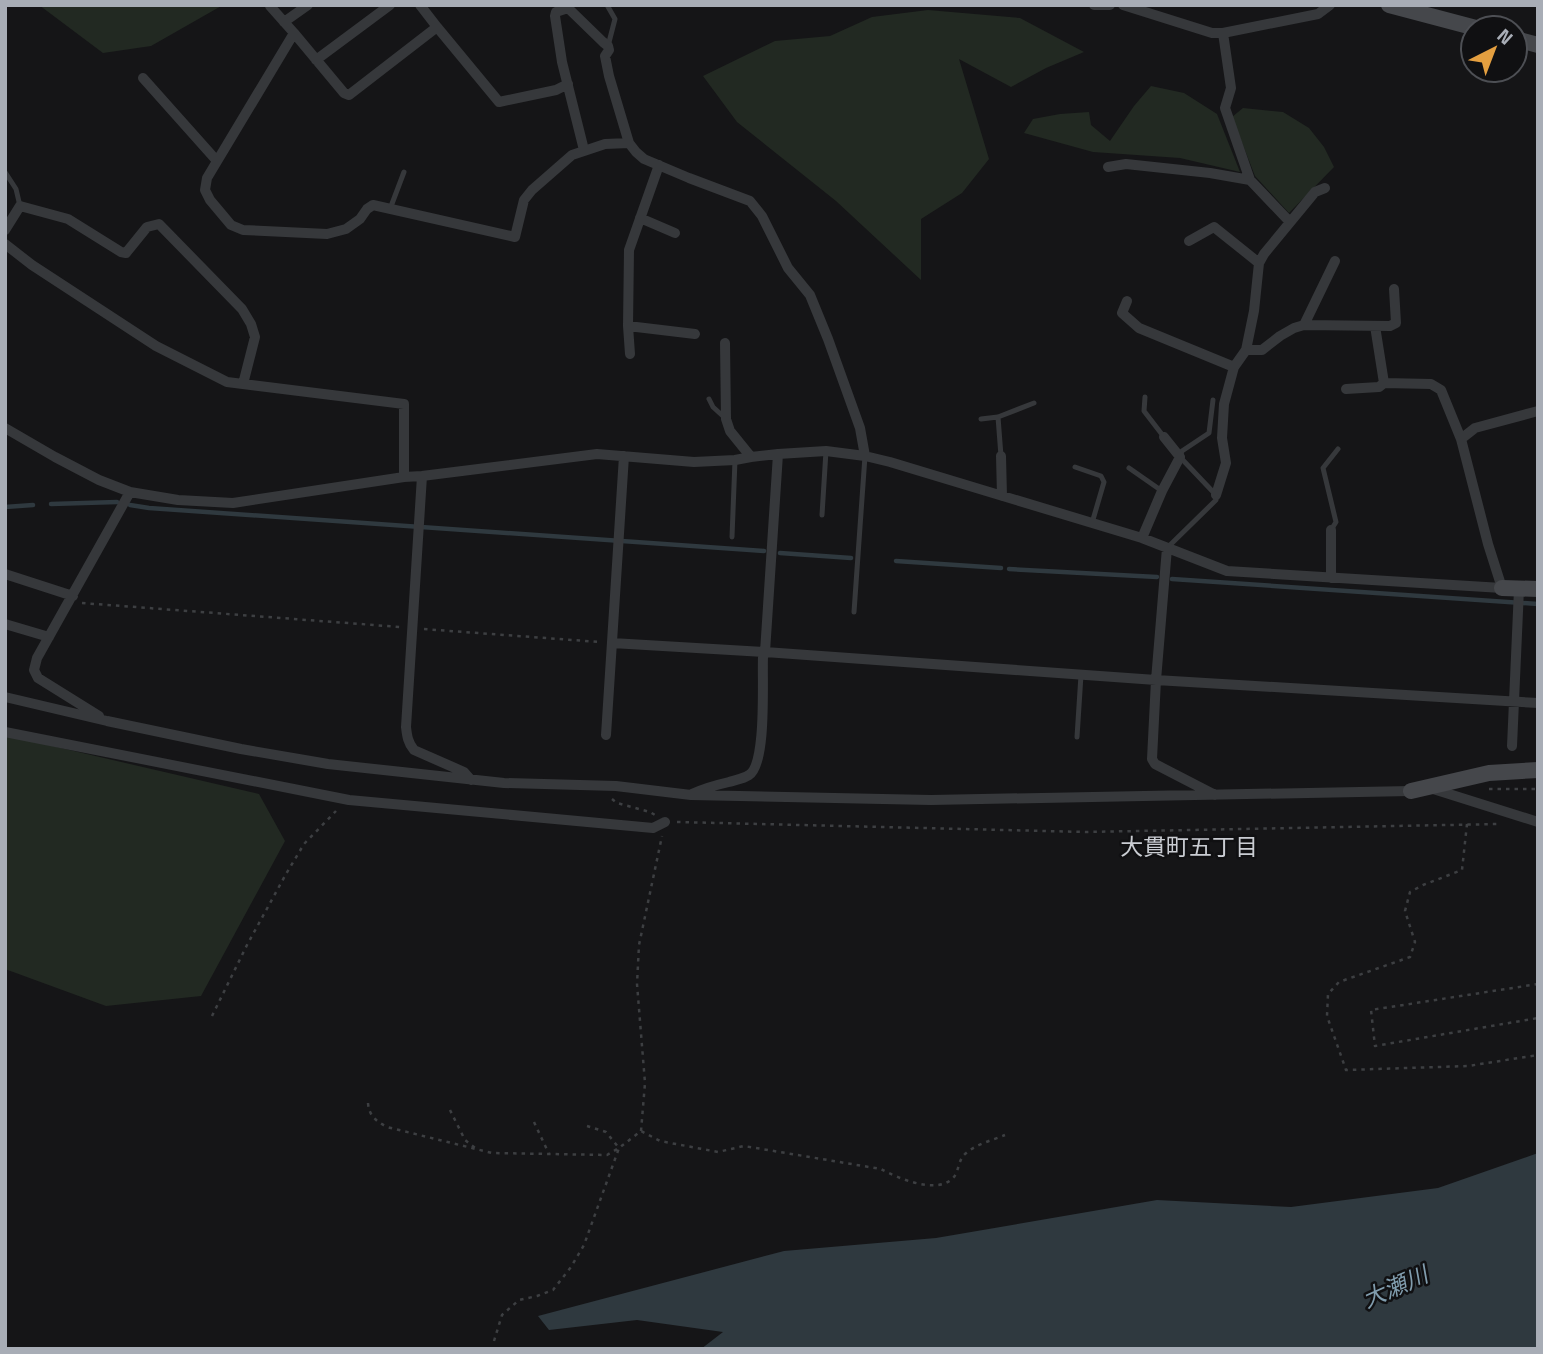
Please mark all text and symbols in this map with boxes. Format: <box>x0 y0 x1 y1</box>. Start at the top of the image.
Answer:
north arrow <box>1459 14 1529 84</box>
text: N <box>1491 21 1520 51</box>
district label: 大貫町五丁目 <box>1120 829 1258 864</box>
water label: 大瀬川 <box>1356 1255 1436 1317</box>

